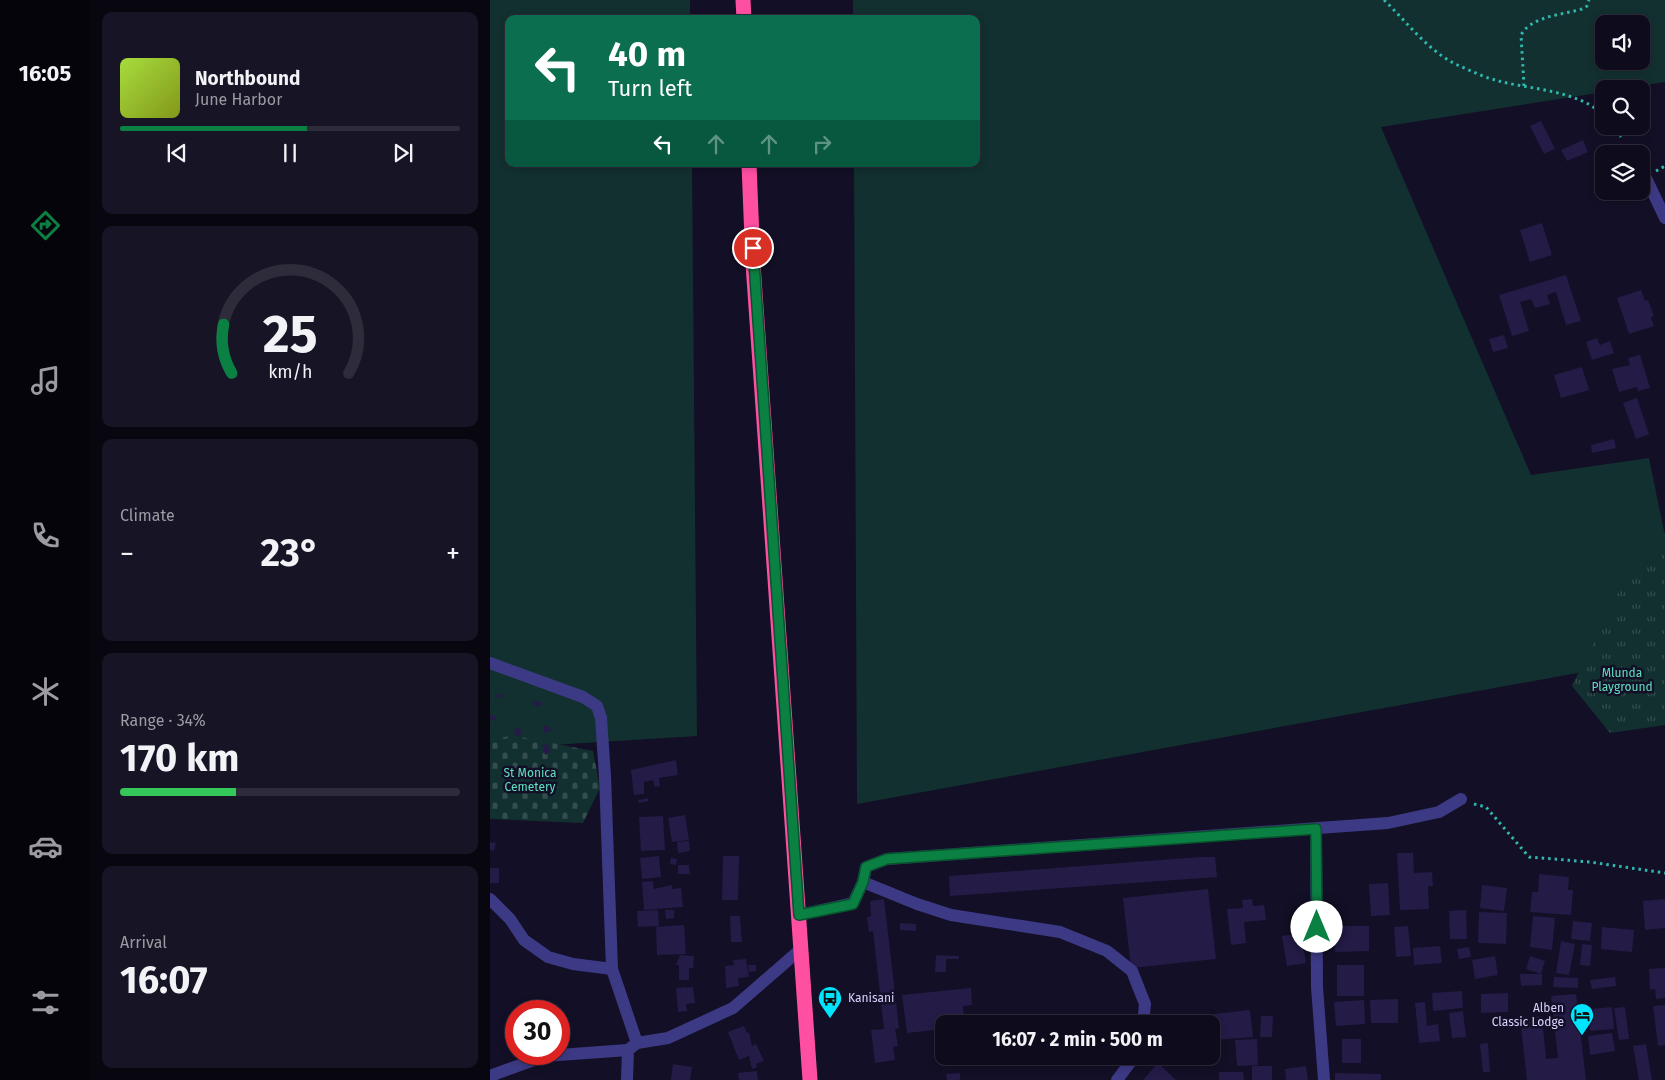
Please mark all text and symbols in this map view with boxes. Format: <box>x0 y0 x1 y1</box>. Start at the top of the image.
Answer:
map controls <box>1595 15 1650 200</box>
button: sound <box>1595 15 1650 70</box>
text: 40 m <box>608 33 686 75</box>
icon: left <box>525 35 590 100</box>
text: 16:05 <box>19 60 71 87</box>
text: Northbound <box>195 67 300 90</box>
text: Turn left <box>608 75 692 102</box>
button: search <box>1595 80 1650 135</box>
text: June Harbor <box>195 90 282 109</box>
icon: left <box>649 130 677 158</box>
icon: ahead <box>702 130 730 158</box>
icon: ahead <box>755 130 783 158</box>
icon: right <box>808 130 836 158</box>
icon: previous <box>163 139 191 167</box>
icon: pause <box>276 139 304 167</box>
icon: next <box>389 139 417 167</box>
button: layers <box>1595 145 1650 200</box>
icon: directions <box>28 208 63 243</box>
pin <box>732 227 774 269</box>
icon: arrive <box>739 234 767 262</box>
text: 25 <box>263 303 317 366</box>
text: km/h <box>268 361 312 383</box>
icon: music <box>28 363 63 398</box>
text: Climate <box>120 506 175 525</box>
icon: phone <box>28 518 63 553</box>
text: 23° <box>261 530 320 576</box>
text: − <box>120 537 134 570</box>
text: + <box>446 537 460 570</box>
park label: Mlunda Playground <box>1591 666 1653 694</box>
icon: climate <box>28 674 63 709</box>
text: Range · 34% <box>120 711 206 730</box>
text: 170 km <box>120 735 239 781</box>
park label: St Monica Cemetery <box>504 766 556 794</box>
icon: car <box>28 829 63 864</box>
position arrow <box>1290 900 1342 952</box>
text: Arrival <box>120 933 167 952</box>
text: 16:07 <box>120 957 207 1003</box>
icon: filters <box>28 985 63 1020</box>
bus stop icon: Kanisani <box>817 985 843 1019</box>
place label: Kanisani <box>848 991 894 1005</box>
speed limit sign: 30 <box>505 1000 570 1065</box>
place label: Alben Classic Lodge <box>1492 1001 1564 1029</box>
hotel icon: Alben Classic Lodge <box>1569 1002 1595 1036</box>
text: 16:07 · 2 min · 500 m <box>992 1028 1163 1051</box>

